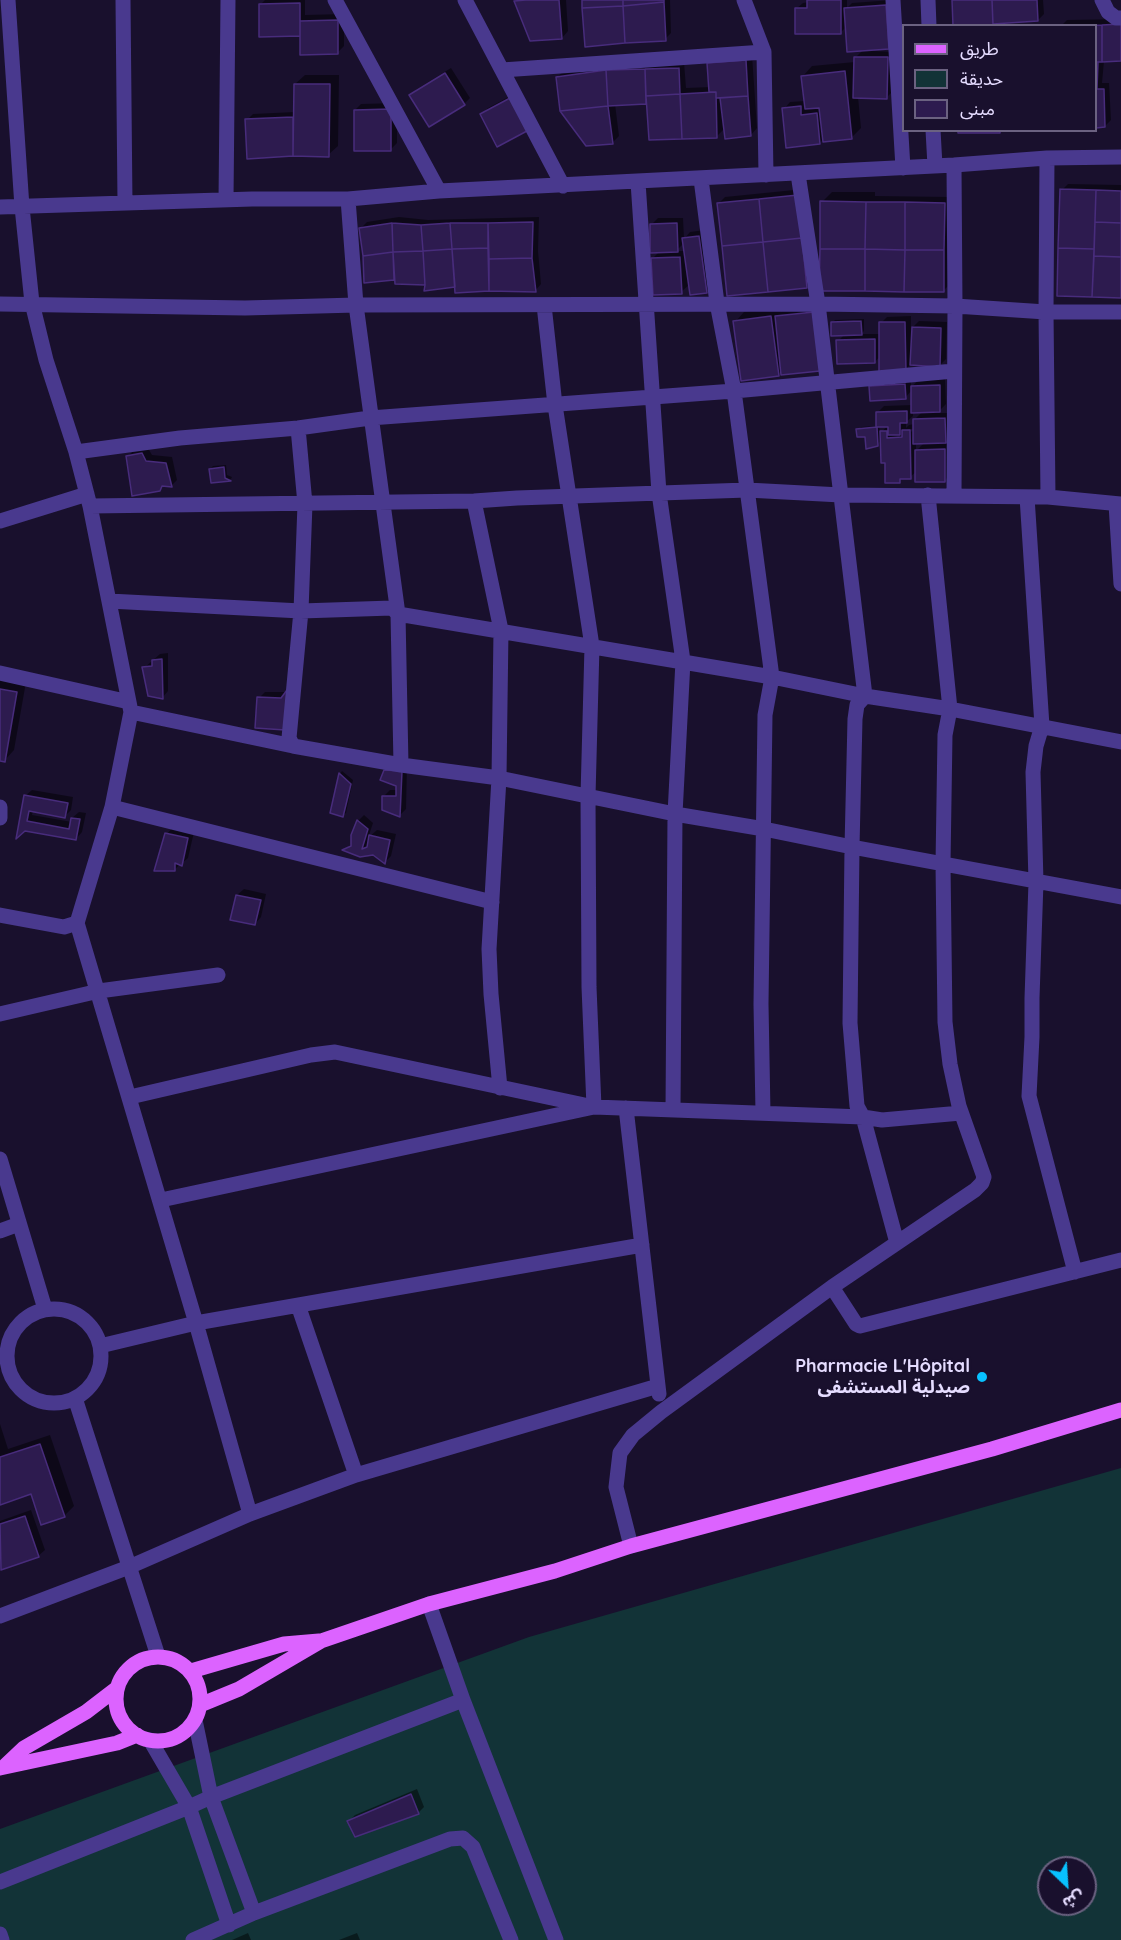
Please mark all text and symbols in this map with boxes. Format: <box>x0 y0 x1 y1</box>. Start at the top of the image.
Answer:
legend <box>902 24 1097 132</box>
text: طريق <box>960 37 999 60</box>
text: حديقة <box>960 67 1003 90</box>
text: مبنى <box>960 97 995 120</box>
place label: Pharmacie L'Hôpital صيدلية المستشفى <box>795 1356 970 1398</box>
marker: Pharmacie L'Hôpital صيدلية المستشفى <box>975 1370 989 1384</box>
north arrow <box>1037 1856 1097 1916</box>
text: ش <box>1060 1887 1088 1914</box>

